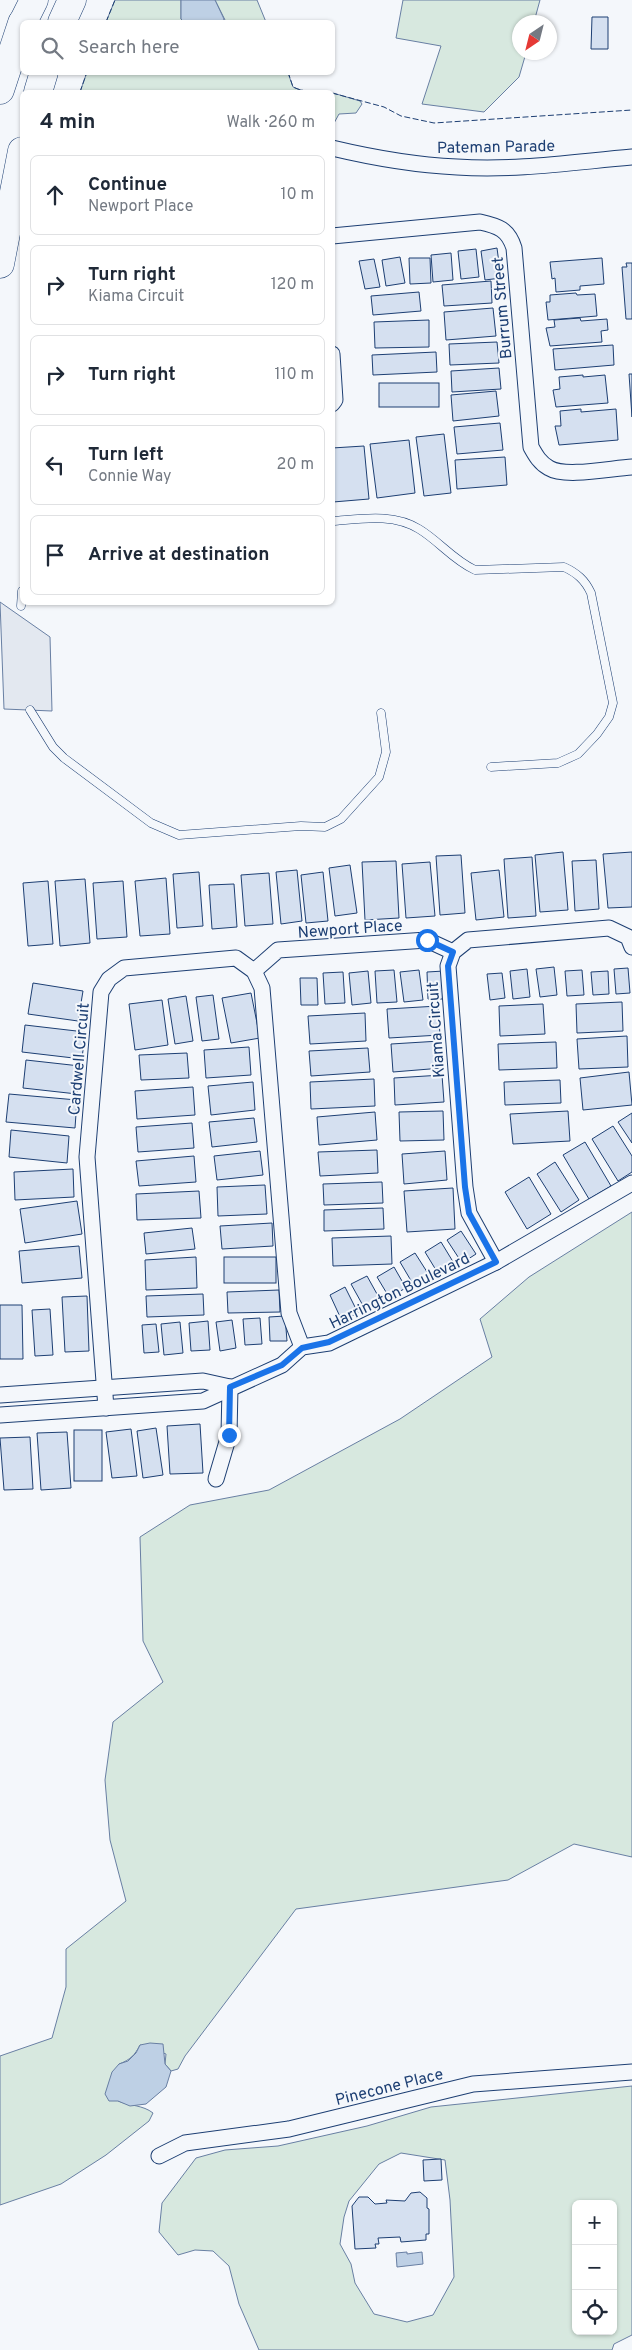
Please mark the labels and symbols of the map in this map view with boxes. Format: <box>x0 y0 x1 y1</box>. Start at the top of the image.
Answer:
north arrow <box>512 15 557 60</box>
street label: Pateman Parade <box>437 137 555 159</box>
street label: Burrum Street <box>489 256 517 360</box>
street label: Newport Place <box>297 916 403 944</box>
route start <box>416 929 439 952</box>
street label: Kiama Circuit <box>424 981 450 1079</box>
street label: Cardwell Circuit <box>65 1002 95 1116</box>
street label: Harrington Boulevard <box>326 1249 473 1335</box>
route end <box>218 1424 241 1447</box>
street label: Pinecone Place <box>333 2065 446 2111</box>

